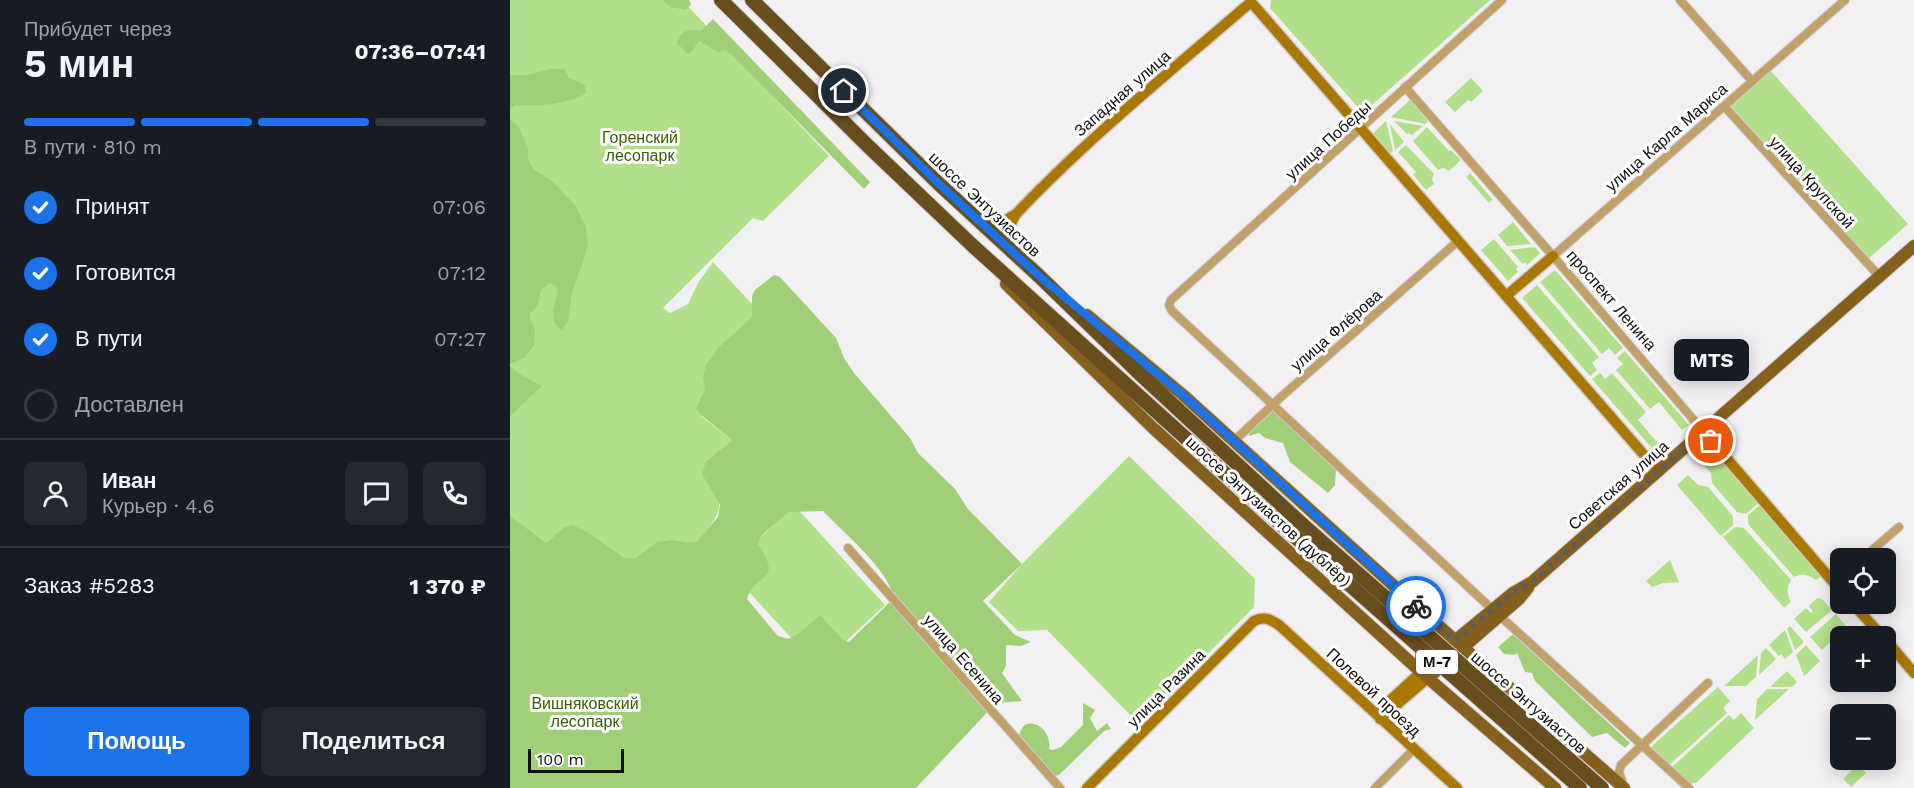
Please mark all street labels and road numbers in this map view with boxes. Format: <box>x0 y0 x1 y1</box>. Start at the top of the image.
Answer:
street label: Западная улица <box>1070 46 1174 140</box>
street label: улица Карла Маркса <box>1602 79 1731 195</box>
street label: улица Победы <box>1282 97 1375 184</box>
street label: улица Крупской <box>1765 132 1858 232</box>
street label: шоссе Энтузиастов <box>925 148 1044 261</box>
street label: проспект Ленина <box>1563 246 1660 355</box>
street label: улица Флёрова <box>1287 286 1386 375</box>
street label: шоссе Энтузиастов (дублёр) <box>1182 432 1355 590</box>
street label: Советская улица <box>1564 437 1672 534</box>
street label: улица Есенина <box>920 611 1008 708</box>
street label: Полевой проезд <box>1323 644 1425 741</box>
street label: улица Разина <box>1123 645 1209 731</box>
street label: шоссе Энтузиастов <box>1467 647 1590 757</box>
road number: М-7 <box>1416 650 1458 674</box>

